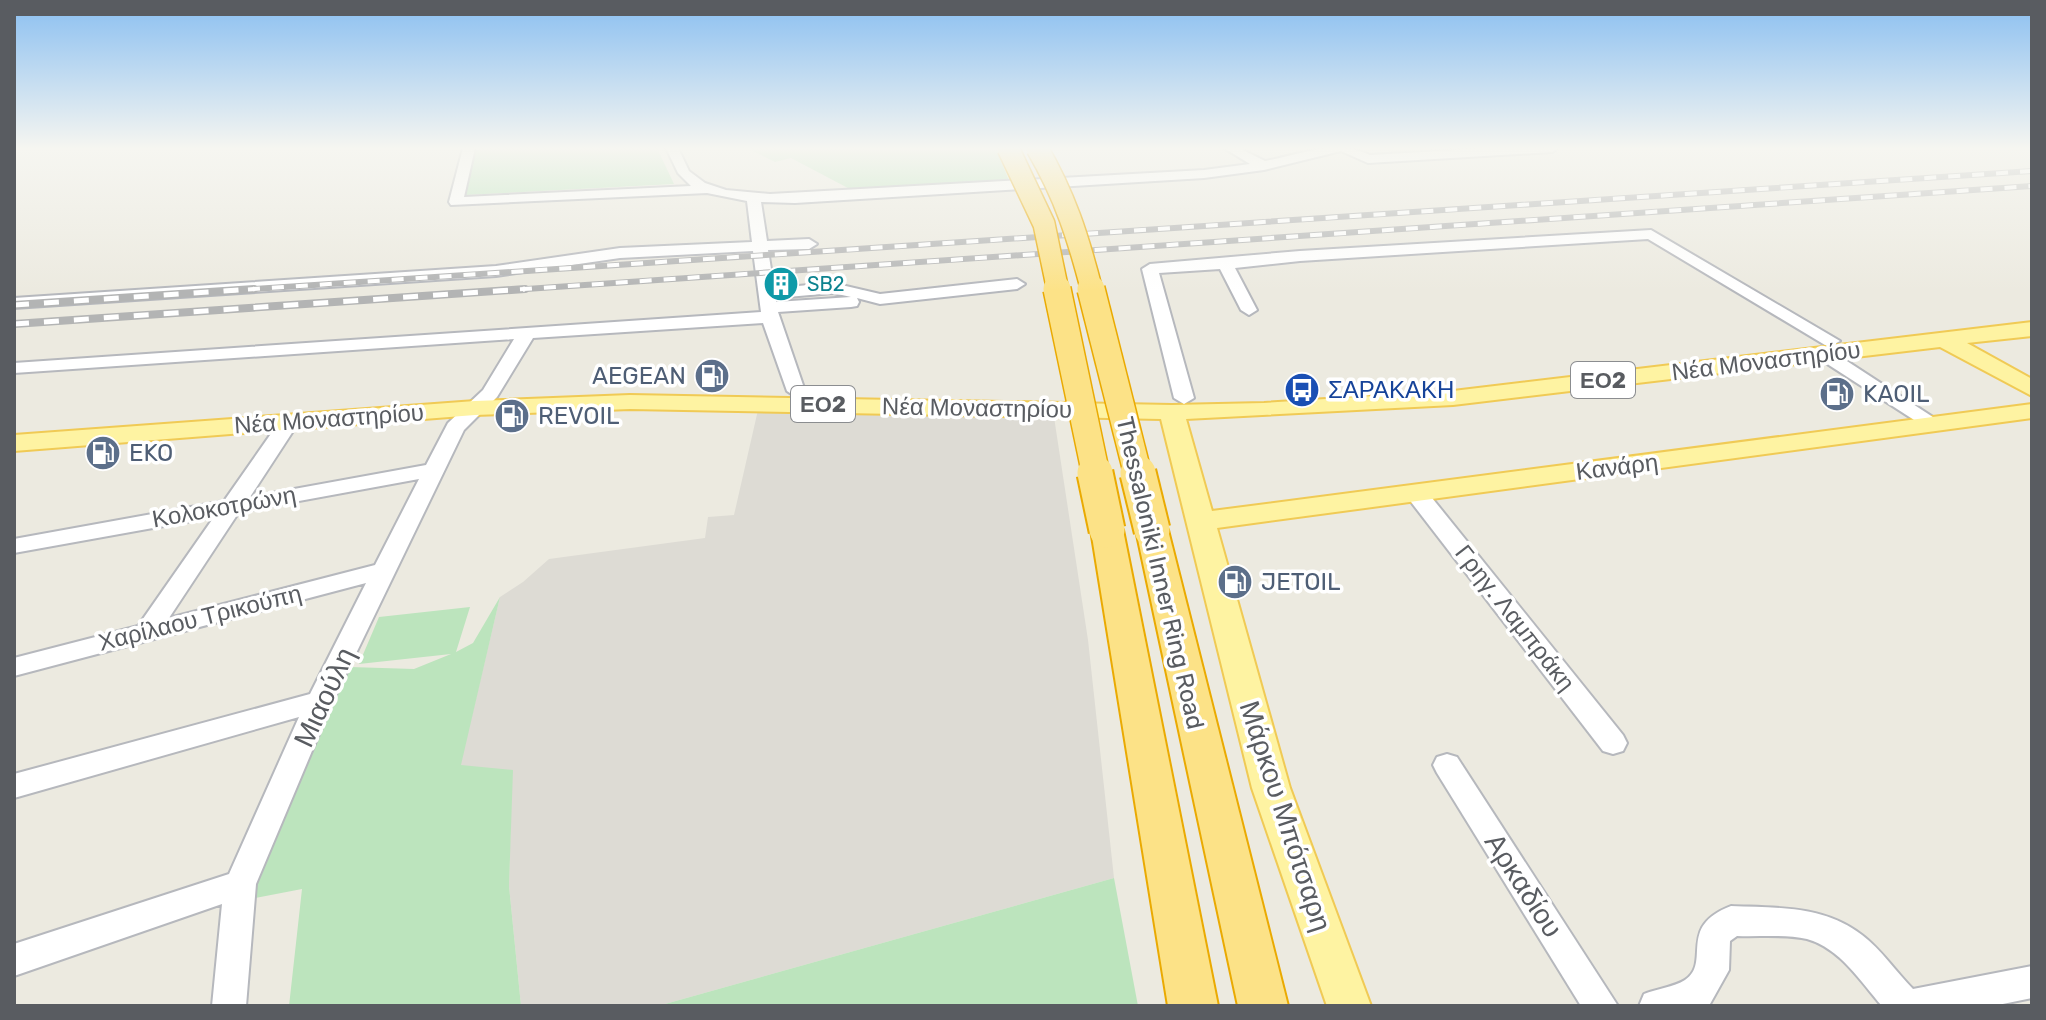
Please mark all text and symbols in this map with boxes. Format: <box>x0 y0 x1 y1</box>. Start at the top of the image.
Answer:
building icon: SB2 <box>762 265 800 303</box>
place label: SB2 <box>807 272 845 296</box>
street label: Νέα Μοναστηρίου <box>1670 336 1862 386</box>
fuel station icon: AEGEAN <box>693 357 731 395</box>
place label: AEGEAN <box>592 362 686 390</box>
road number: ΕΟ2 <box>1571 362 1635 398</box>
bus stop icon: ΣΑΡΑΚΑΚΗ <box>1283 371 1321 409</box>
fuel station icon: KAOIL <box>1818 375 1856 413</box>
place label: ΣΑΡΑΚΑΚΗ <box>1328 376 1454 404</box>
place label: KAOIL <box>1863 380 1930 408</box>
road number: ΕΟ2 <box>791 386 855 422</box>
street label: Νέα Μοναστηρίου <box>882 392 1072 424</box>
fuel station icon: REVOIL <box>493 397 531 435</box>
street label: Νέα Μοναστηρίου <box>233 398 425 440</box>
place label: REVOIL <box>538 402 620 430</box>
street label: Thessaloniki Inner Ring Road <box>1110 414 1210 732</box>
fuel station icon: EKO <box>84 434 122 472</box>
place label: EKO <box>129 439 173 467</box>
street label: Κανάρη <box>1574 448 1660 486</box>
street label: Κολοκοτρώνη <box>150 481 298 533</box>
street label: Γρηγ. Λαμπράκη <box>1449 540 1581 696</box>
fuel station icon: JETOIL <box>1216 563 1254 601</box>
place label: JETOIL <box>1261 568 1341 596</box>
street label: Χαρίλαου Τρικούπη <box>95 579 305 657</box>
street label: Μιαούλη <box>287 642 362 752</box>
street label: Μάρκου Μπότσαρη <box>1233 697 1338 936</box>
street label: Αρκαδίου <box>1478 827 1569 943</box>

